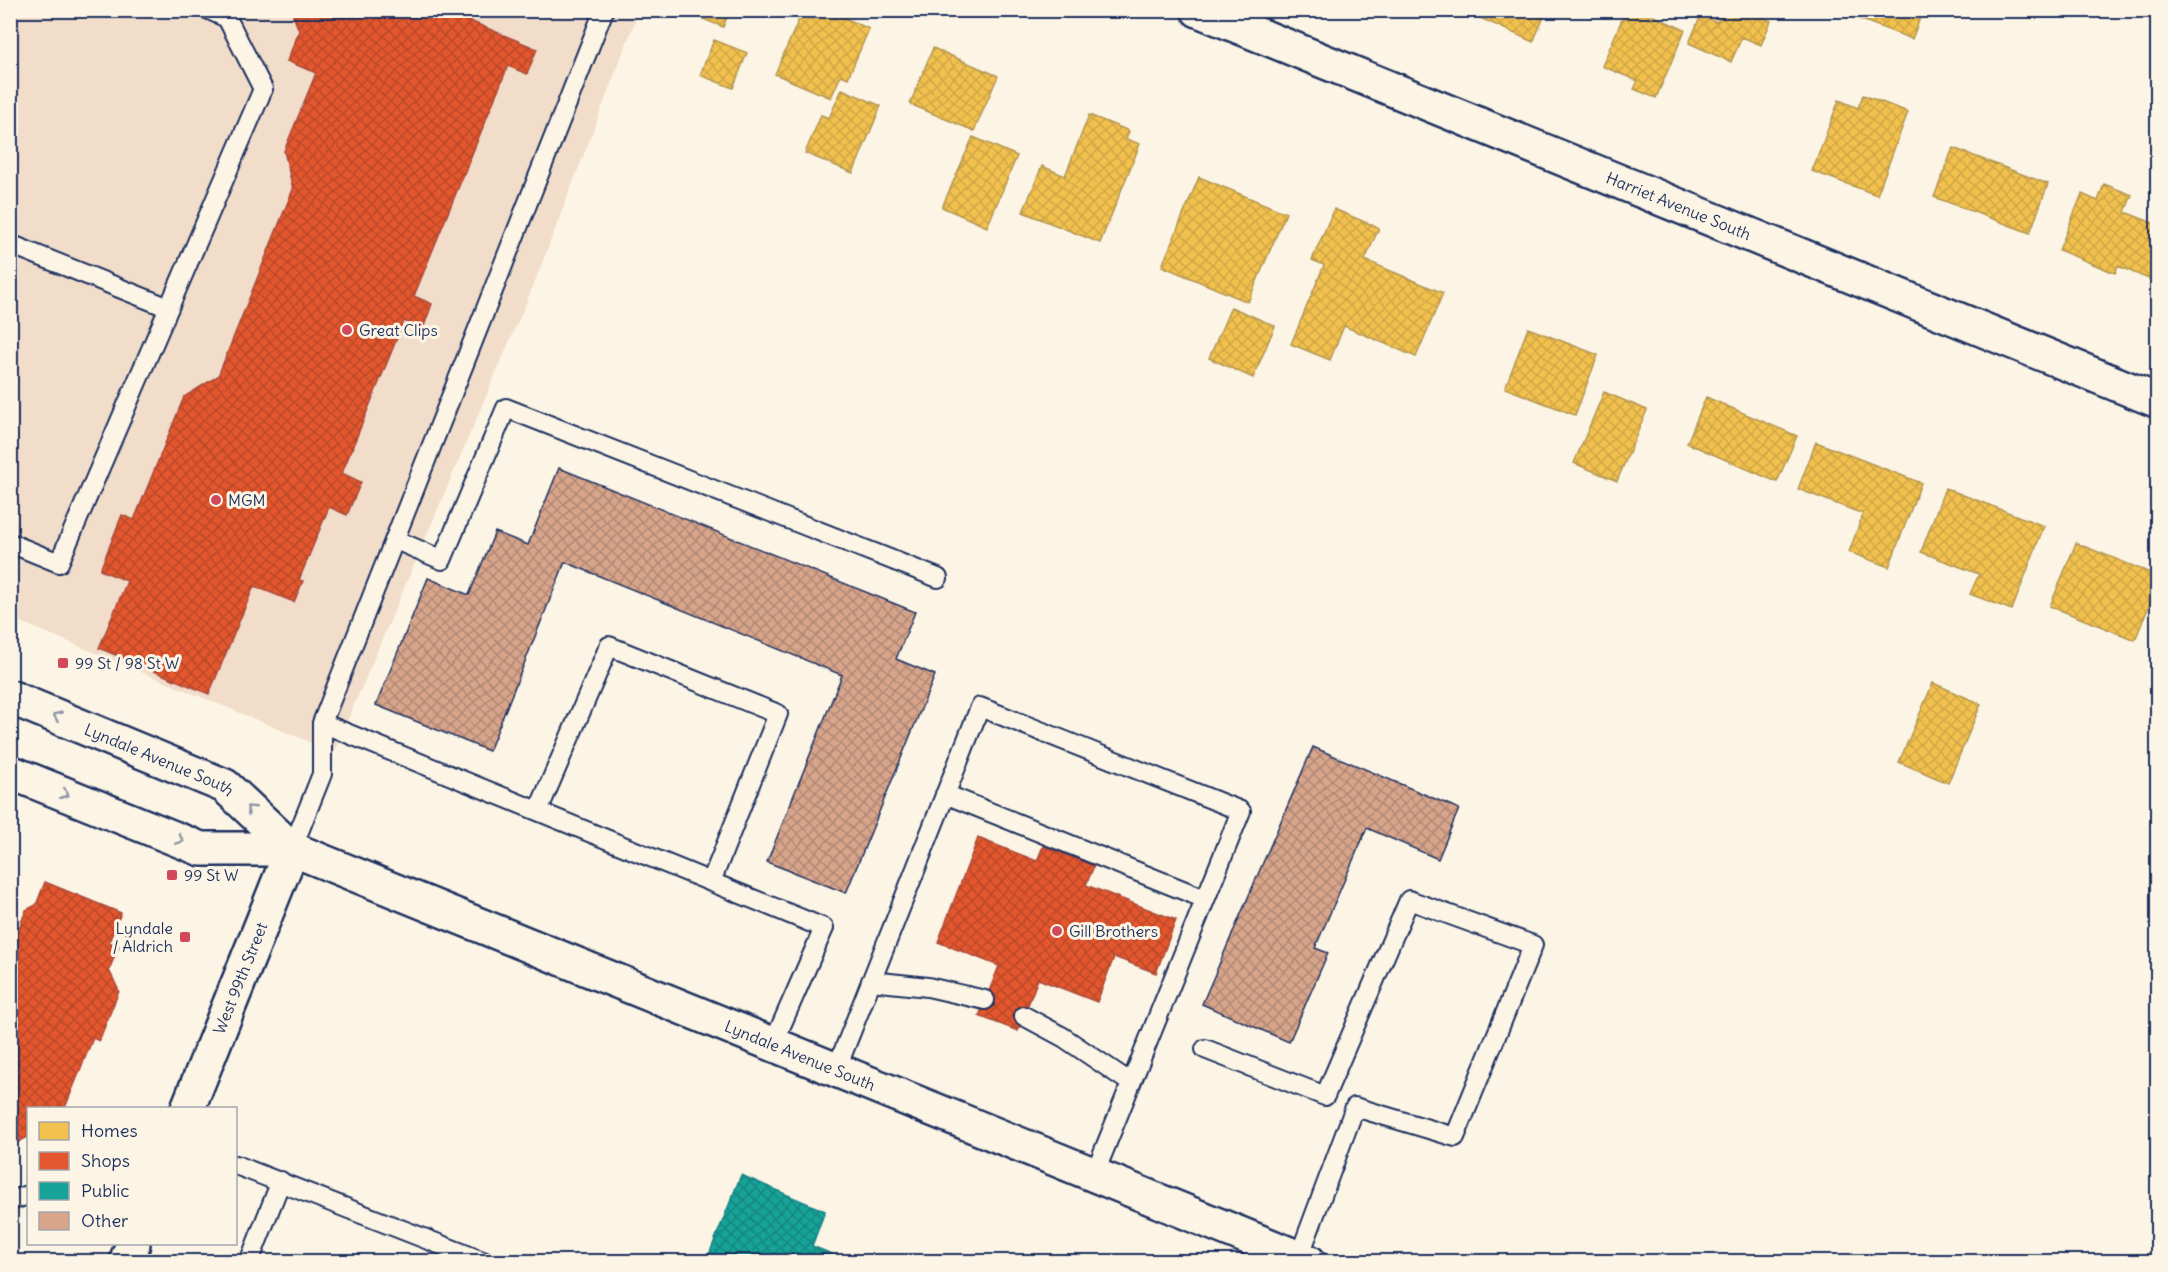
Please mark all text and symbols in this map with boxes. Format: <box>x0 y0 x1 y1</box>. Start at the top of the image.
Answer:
street label: Harriet Avenue South <box>1603 167 1754 244</box>
place label: Great Clips <box>359 320 438 340</box>
marker: Great Clips <box>340 323 354 337</box>
place label: MGM <box>228 490 266 510</box>
marker: MGM <box>209 493 223 507</box>
place label: 99 St / 98 St W <box>75 653 180 673</box>
marker: 99 St / 98 St W <box>56 656 70 670</box>
one-way arrow <box>52 711 63 723</box>
street label: Lyndale Avenue South <box>82 719 239 800</box>
one-way arrow <box>59 787 70 799</box>
one-way arrow <box>246 805 256 816</box>
one-way arrow <box>174 833 185 845</box>
place label: 99 St W <box>184 865 239 885</box>
marker: 99 St W <box>165 868 179 882</box>
place label: Lyndale / Aldrich <box>113 918 173 956</box>
street label: West 99th Street <box>209 919 272 1037</box>
place label: Gill Brothers <box>1069 921 1158 941</box>
marker: Gill Brothers <box>1050 924 1064 938</box>
marker: Lyndale / Aldrich <box>178 930 192 944</box>
street label: Lyndale Avenue South <box>722 1016 878 1095</box>
legend <box>27 1107 237 1245</box>
text: Homes <box>81 1119 138 1142</box>
text: Shops <box>81 1149 130 1172</box>
text: Public <box>81 1179 130 1202</box>
text: Other <box>81 1209 129 1232</box>

